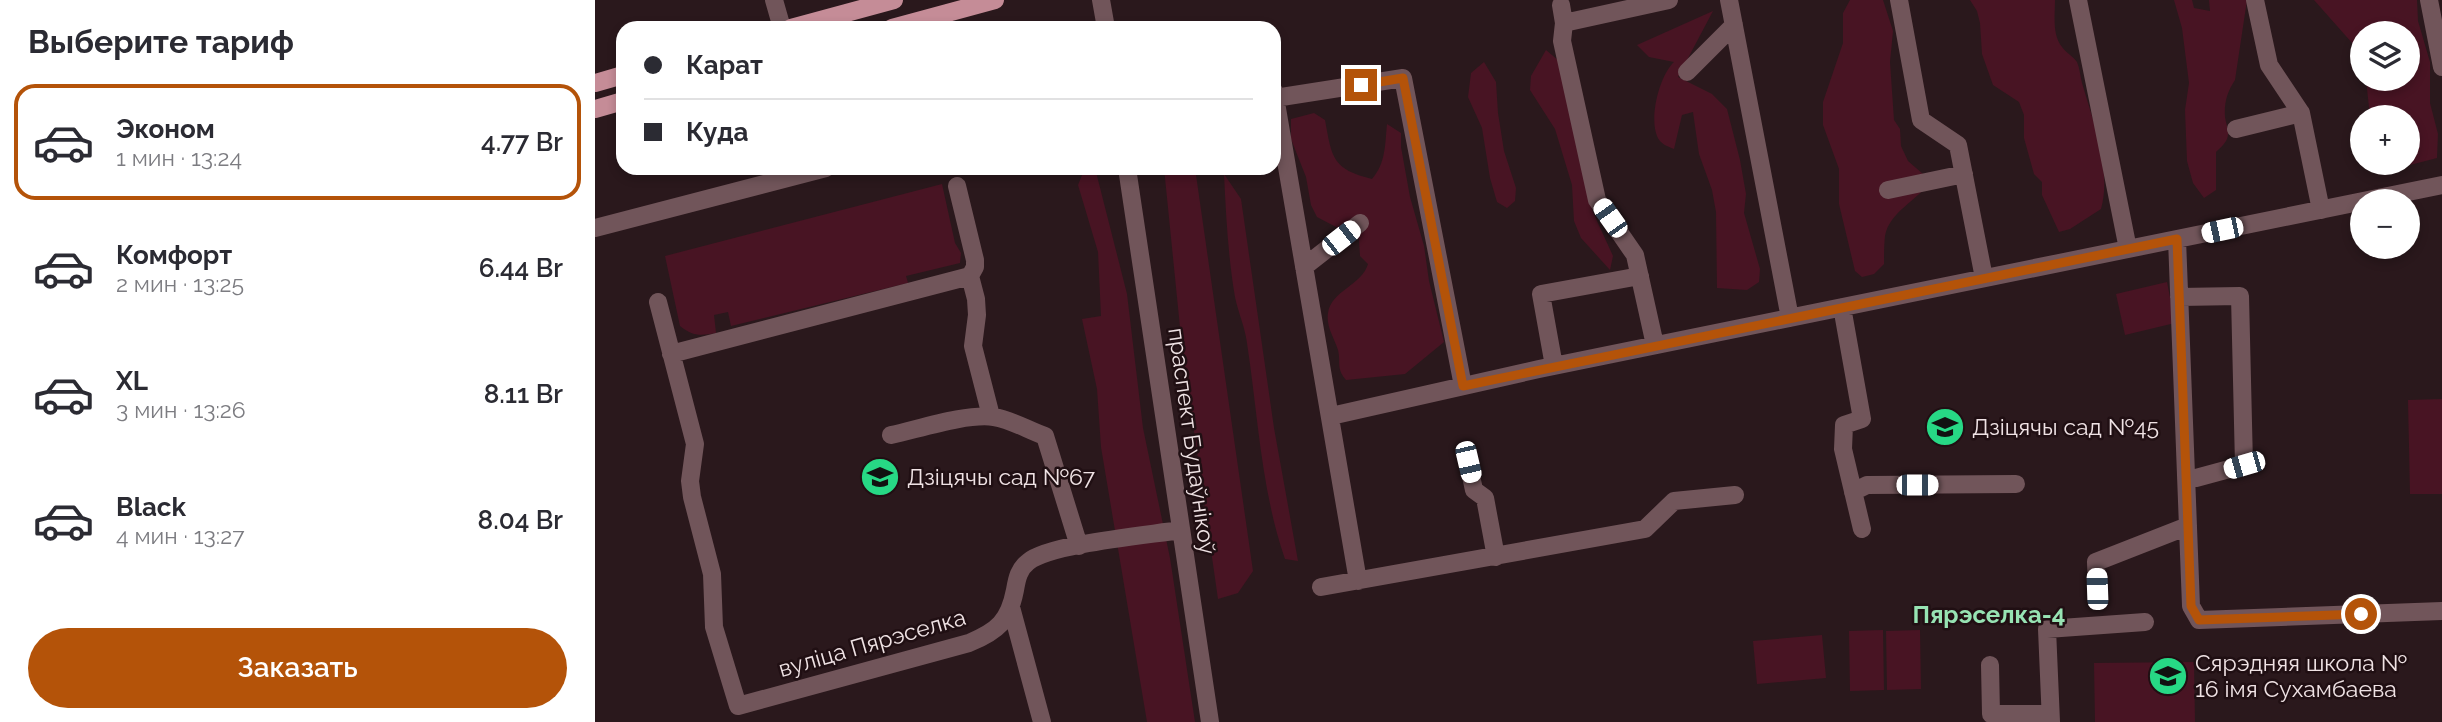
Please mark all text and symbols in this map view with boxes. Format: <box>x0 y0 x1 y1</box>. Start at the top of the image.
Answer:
map controls <box>2350 21 2420 259</box>
button: layers <box>2350 21 2420 91</box>
text: Выберите тариф <box>28 23 294 60</box>
text: Карат <box>686 50 763 80</box>
route end <box>1345 69 1377 101</box>
button: + <box>2350 105 2420 175</box>
icon: car <box>32 111 95 174</box>
text: Эконом <box>116 114 215 144</box>
text: Куда <box>686 117 749 147</box>
text: 4.77 Br <box>481 127 563 157</box>
text: 1 мин · 13:24 <box>116 144 242 171</box>
button: − <box>2350 189 2420 259</box>
car <box>1590 195 1631 241</box>
car <box>2200 215 2245 245</box>
car <box>1318 217 1365 259</box>
icon: car <box>32 237 95 300</box>
text: Комфорт <box>116 240 232 270</box>
text: 6.44 Br <box>479 253 563 283</box>
text: 2 мин · 13:25 <box>116 270 244 297</box>
street label: праспект Будаўнікоў <box>1163 326 1222 556</box>
icon: car <box>32 363 95 426</box>
text: XL <box>116 366 148 396</box>
text: 8.11 Br <box>484 379 563 409</box>
text: 3 мин · 13:26 <box>116 396 246 423</box>
school or university icon: Дзіцячы сад №45 <box>1924 406 1966 448</box>
place label: Дзіцячы сад №45 <box>1972 413 2159 440</box>
car <box>1454 439 1483 485</box>
car <box>2221 449 2268 481</box>
school or university icon: Дзіцячы сад №67 <box>859 456 901 498</box>
place label: Дзіцячы сад №67 <box>907 463 1096 490</box>
car <box>1897 475 1939 496</box>
icon: car <box>32 489 95 552</box>
text: Black <box>116 492 186 522</box>
text: 8.04 Br <box>478 505 563 535</box>
text: 4 мин · 13:27 <box>116 522 244 549</box>
car <box>2086 568 2109 610</box>
route start <box>2345 598 2377 630</box>
district label: Пярэселка-4 <box>1912 600 2066 629</box>
street label: вуліца Пярэселка <box>775 603 969 682</box>
button: Заказать <box>28 628 567 708</box>
place label: Сярэдняя школа № 16 імя Сухамбаева <box>2195 649 2407 702</box>
school or university icon: Сярэдняя школа № 16 імя Сухамбаева <box>2147 655 2189 697</box>

